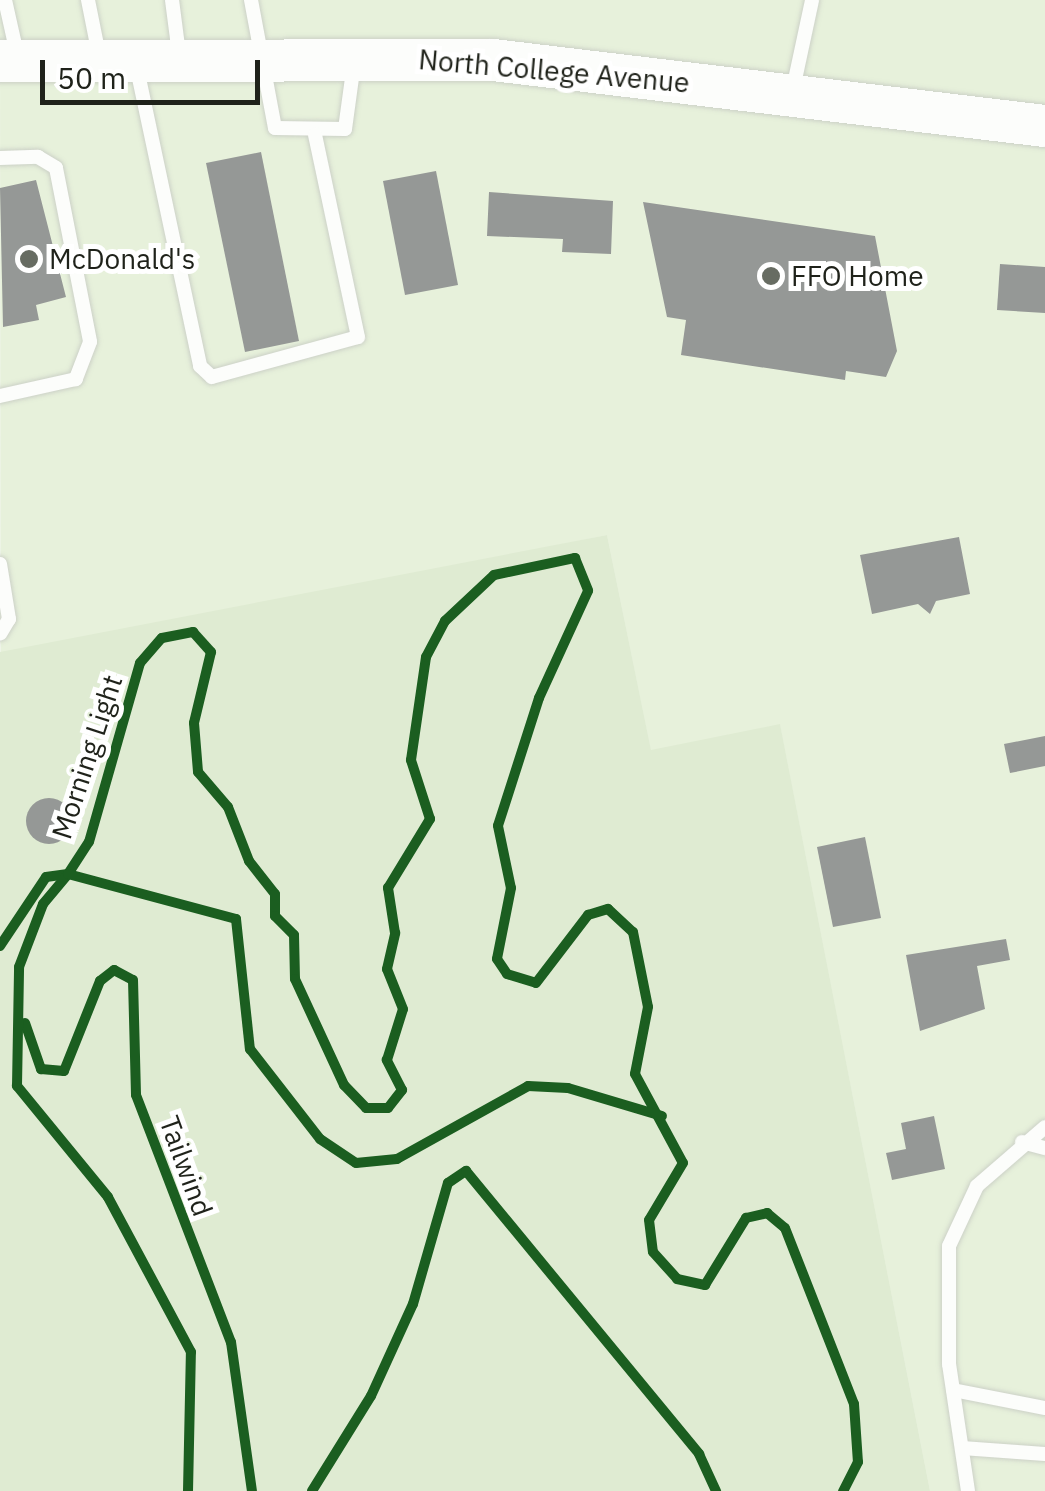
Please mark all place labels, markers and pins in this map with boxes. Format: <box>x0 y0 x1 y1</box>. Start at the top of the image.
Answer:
place label: McDonald's <box>49 242 195 276</box>
marker: McDonald's <box>18 248 40 270</box>
place label: FFO Home <box>791 259 924 293</box>
marker: FFO Home <box>760 265 782 287</box>

